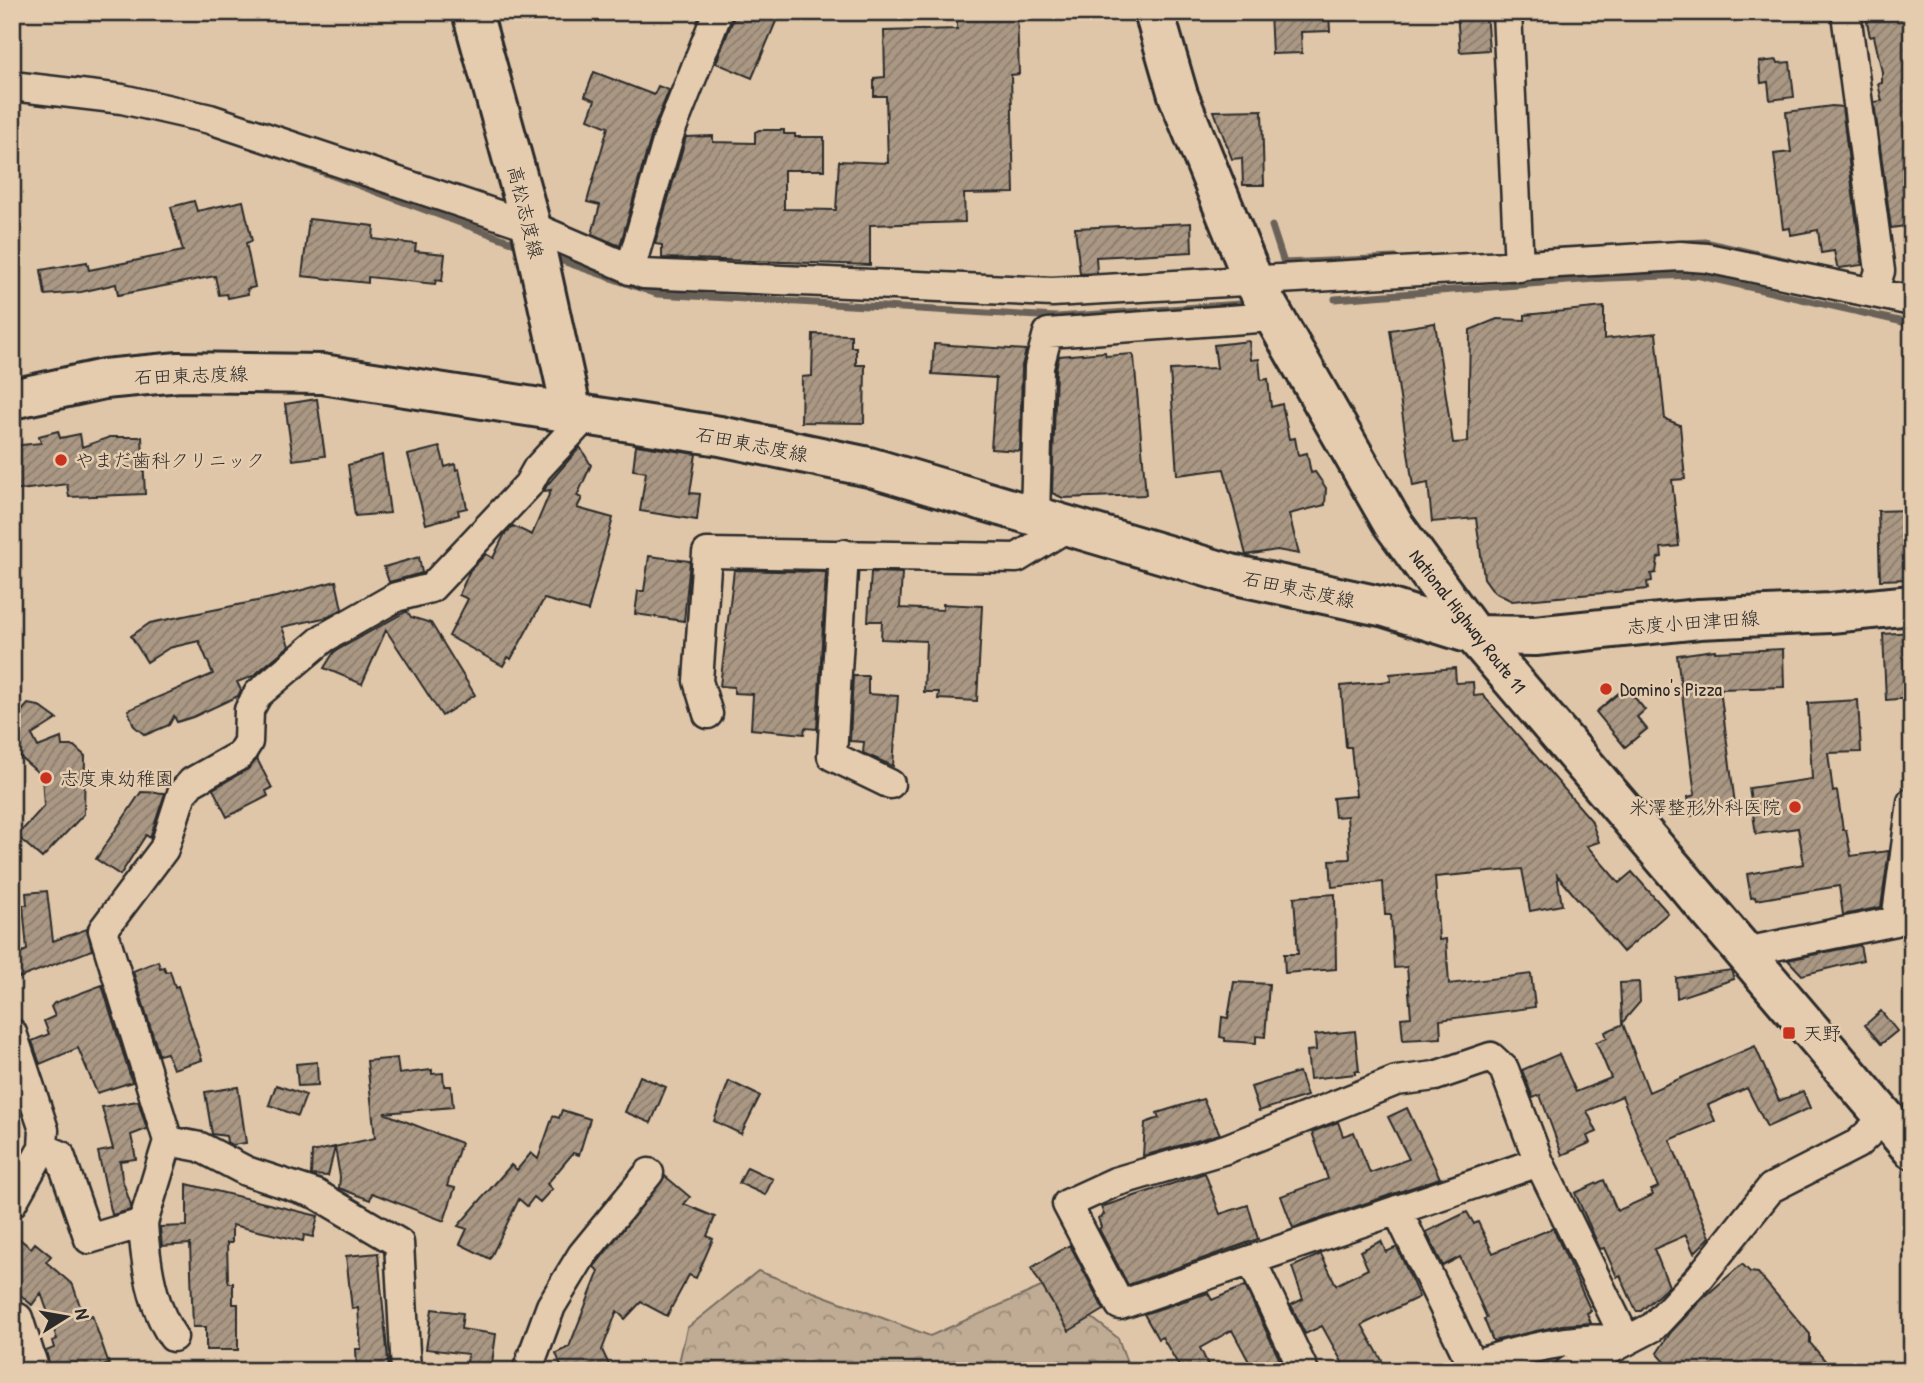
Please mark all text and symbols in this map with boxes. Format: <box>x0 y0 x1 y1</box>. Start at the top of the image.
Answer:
street label: 高松志度線 <box>502 163 550 261</box>
street label: 石田東志度線 <box>134 360 248 390</box>
street label: 石田東志度線 <box>694 420 810 468</box>
place label: やまだ歯科クリニック <box>75 447 265 473</box>
marker: やまだ歯科クリニック <box>53 452 69 468</box>
street label: National Highway Route 11 <box>1404 544 1532 698</box>
street label: 石田東志度線 <box>1241 564 1357 614</box>
street label: 志度小田津田線 <box>1626 604 1760 640</box>
place label: Domino's Pizza <box>1620 676 1723 702</box>
marker: Domino's Pizza <box>1598 681 1614 697</box>
place label: 志度東幼稚園 <box>60 765 174 791</box>
marker: 志度東幼稚園 <box>38 770 54 786</box>
place label: 米澤整形外科医院 <box>1629 794 1781 820</box>
marker: 米澤整形外科医院 <box>1787 799 1803 815</box>
place label: 天野 <box>1803 1020 1841 1046</box>
marker: 天野 <box>1781 1025 1797 1041</box>
north arrow <box>32 1282 102 1352</box>
text: N <box>69 1306 96 1321</box>

